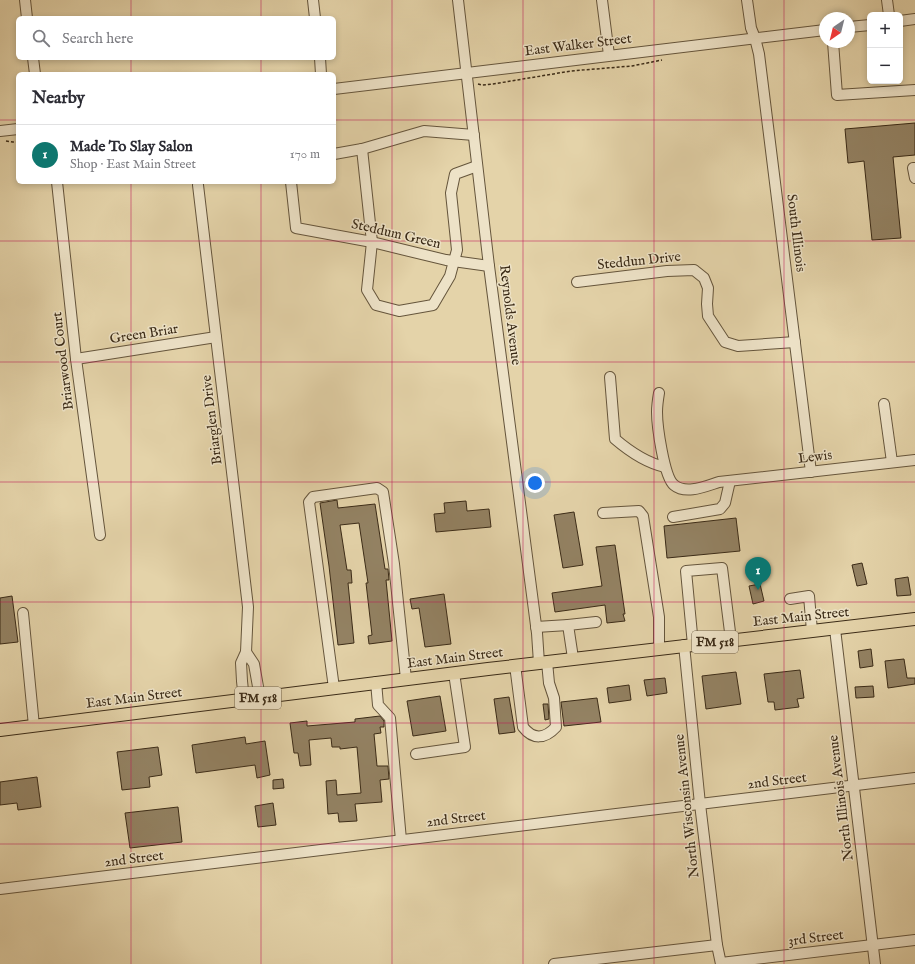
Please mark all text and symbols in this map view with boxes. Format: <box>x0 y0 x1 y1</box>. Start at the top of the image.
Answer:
north arrow <box>819 12 855 48</box>
map controls <box>867 12 903 84</box>
button: + <box>867 12 903 48</box>
search box <box>16 16 336 60</box>
icon: search <box>30 27 52 49</box>
text: Search here <box>62 29 133 48</box>
street label: East Walker Street <box>523 29 633 60</box>
button: − <box>867 48 903 84</box>
text: Nearby <box>32 88 85 109</box>
text: Made To Slay Salon <box>70 137 193 156</box>
text: 1 <box>43 146 47 163</box>
text: 170 m <box>290 146 320 163</box>
text: Shop · East Main Street <box>70 156 196 173</box>
street label: South Illinois <box>782 193 810 273</box>
street label: Steddum Green <box>350 215 443 253</box>
street label: Steddun Drive <box>596 248 682 274</box>
street label: Reynolds Avenue <box>495 264 525 367</box>
street label: Briarwood Court <box>48 311 78 411</box>
street label: Green Briar <box>109 320 179 348</box>
street label: Briarglen Drive <box>197 374 226 466</box>
street label: Lewis <box>797 446 833 468</box>
your location <box>525 473 545 493</box>
pin: 1 <box>745 557 771 590</box>
street label: East Main Street <box>752 603 850 631</box>
road number: FM 518 <box>692 631 738 653</box>
street label: East Main Street <box>406 643 504 673</box>
street label: East Main Street <box>85 683 183 713</box>
road number: FM 518 <box>235 687 281 709</box>
street label: North Wisconsin Avenue <box>670 733 704 879</box>
street label: North Illinois Avenue <box>824 734 858 862</box>
street label: 2nd Street <box>746 768 808 794</box>
street label: 2nd Street <box>425 806 487 832</box>
street label: 2nd Street <box>103 846 165 872</box>
street label: 3rd Street <box>787 926 845 950</box>

